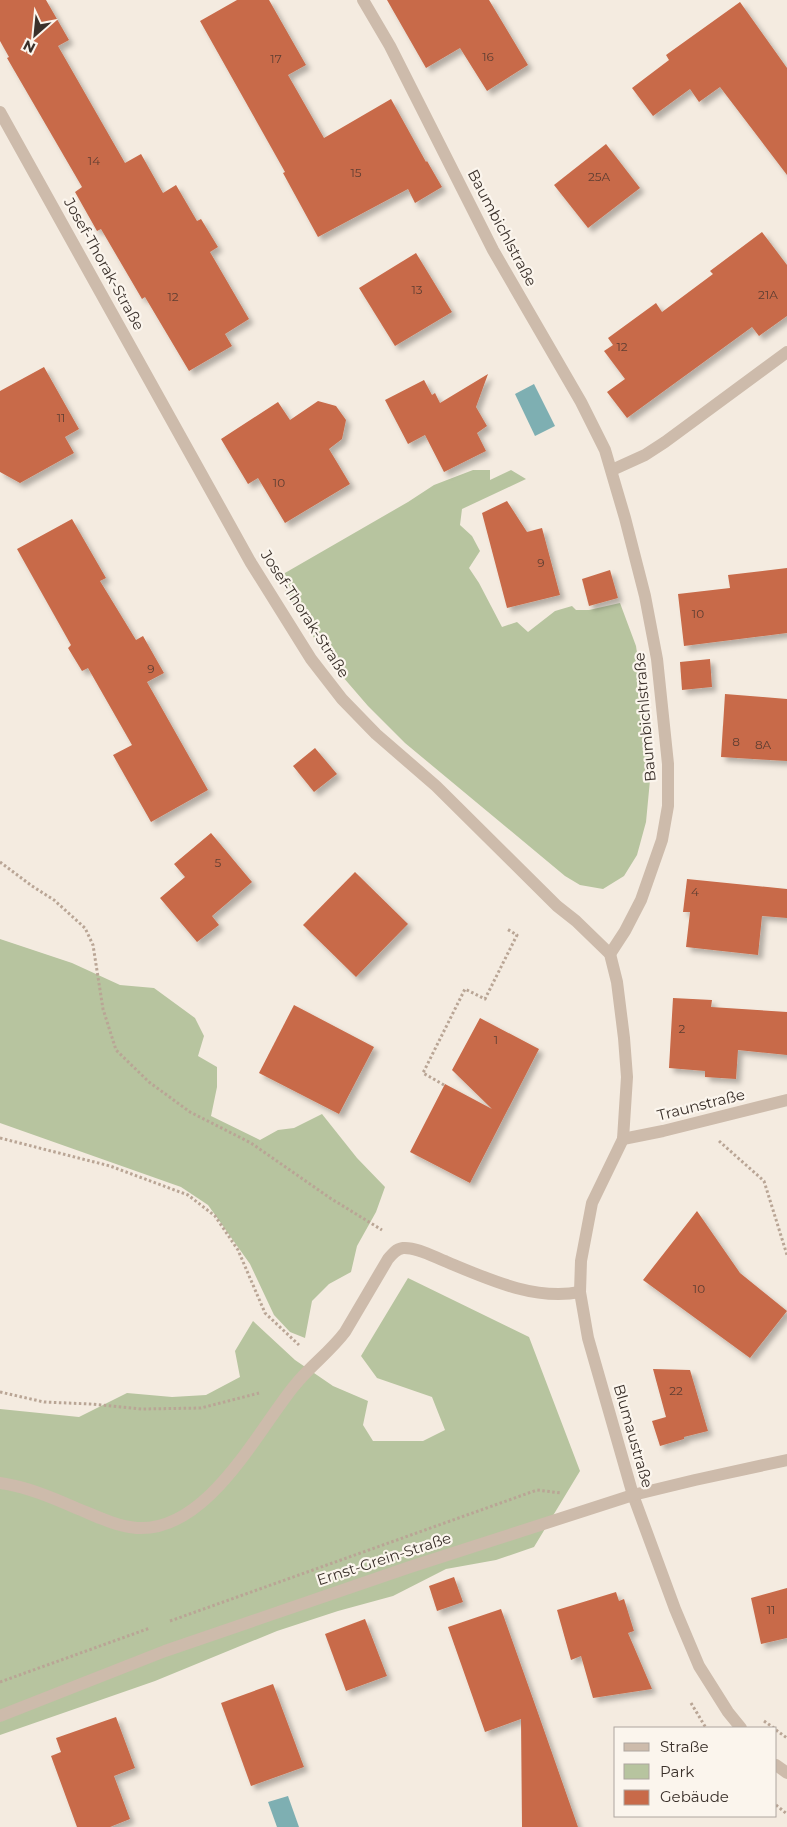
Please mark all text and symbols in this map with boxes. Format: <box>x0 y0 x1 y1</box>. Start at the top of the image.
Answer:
north arrow <box>10 10 60 60</box>
text: N <box>20 36 38 57</box>
house number: 16 <box>482 49 494 64</box>
house number: 17 <box>270 51 282 66</box>
house number: 14 <box>88 153 100 168</box>
house number: 15 <box>350 165 362 180</box>
street label: Baumbichlstraße <box>464 166 541 289</box>
house number: 25A <box>588 169 610 184</box>
street label: Josef-Thorak-Straße <box>60 193 149 333</box>
house number: 13 <box>411 282 423 297</box>
house number: 21A <box>758 287 778 302</box>
house number: 12 <box>167 289 179 304</box>
house number: 12 <box>616 339 628 354</box>
house number: 11 <box>57 410 65 425</box>
house number: 10 <box>273 475 285 490</box>
street label: Josef-Thorak-Straße <box>256 545 354 681</box>
house number: 9 <box>537 555 545 570</box>
house number: 10 <box>692 606 704 621</box>
street label: Baumbichlstraße <box>629 652 660 782</box>
house number: 9 <box>147 661 155 676</box>
house number: 8 <box>732 734 740 749</box>
house number: 8A <box>755 737 771 752</box>
house number: 5 <box>215 855 222 870</box>
house number: 4 <box>691 884 699 899</box>
house number: 2 <box>679 1021 686 1036</box>
house number: 1 <box>494 1032 498 1047</box>
street label: Traunstraße <box>655 1084 747 1125</box>
house number: 10 <box>693 1281 705 1296</box>
street label: Blumaustraße <box>610 1382 657 1490</box>
house number: 22 <box>669 1383 683 1398</box>
street label: Ernst-Grein-Straße <box>314 1528 453 1589</box>
house number: 11 <box>767 1602 775 1617</box>
legend <box>614 1727 777 1817</box>
text: Straße <box>660 1737 709 1756</box>
text: Park <box>660 1762 694 1781</box>
text: Gebäude <box>660 1787 729 1806</box>

